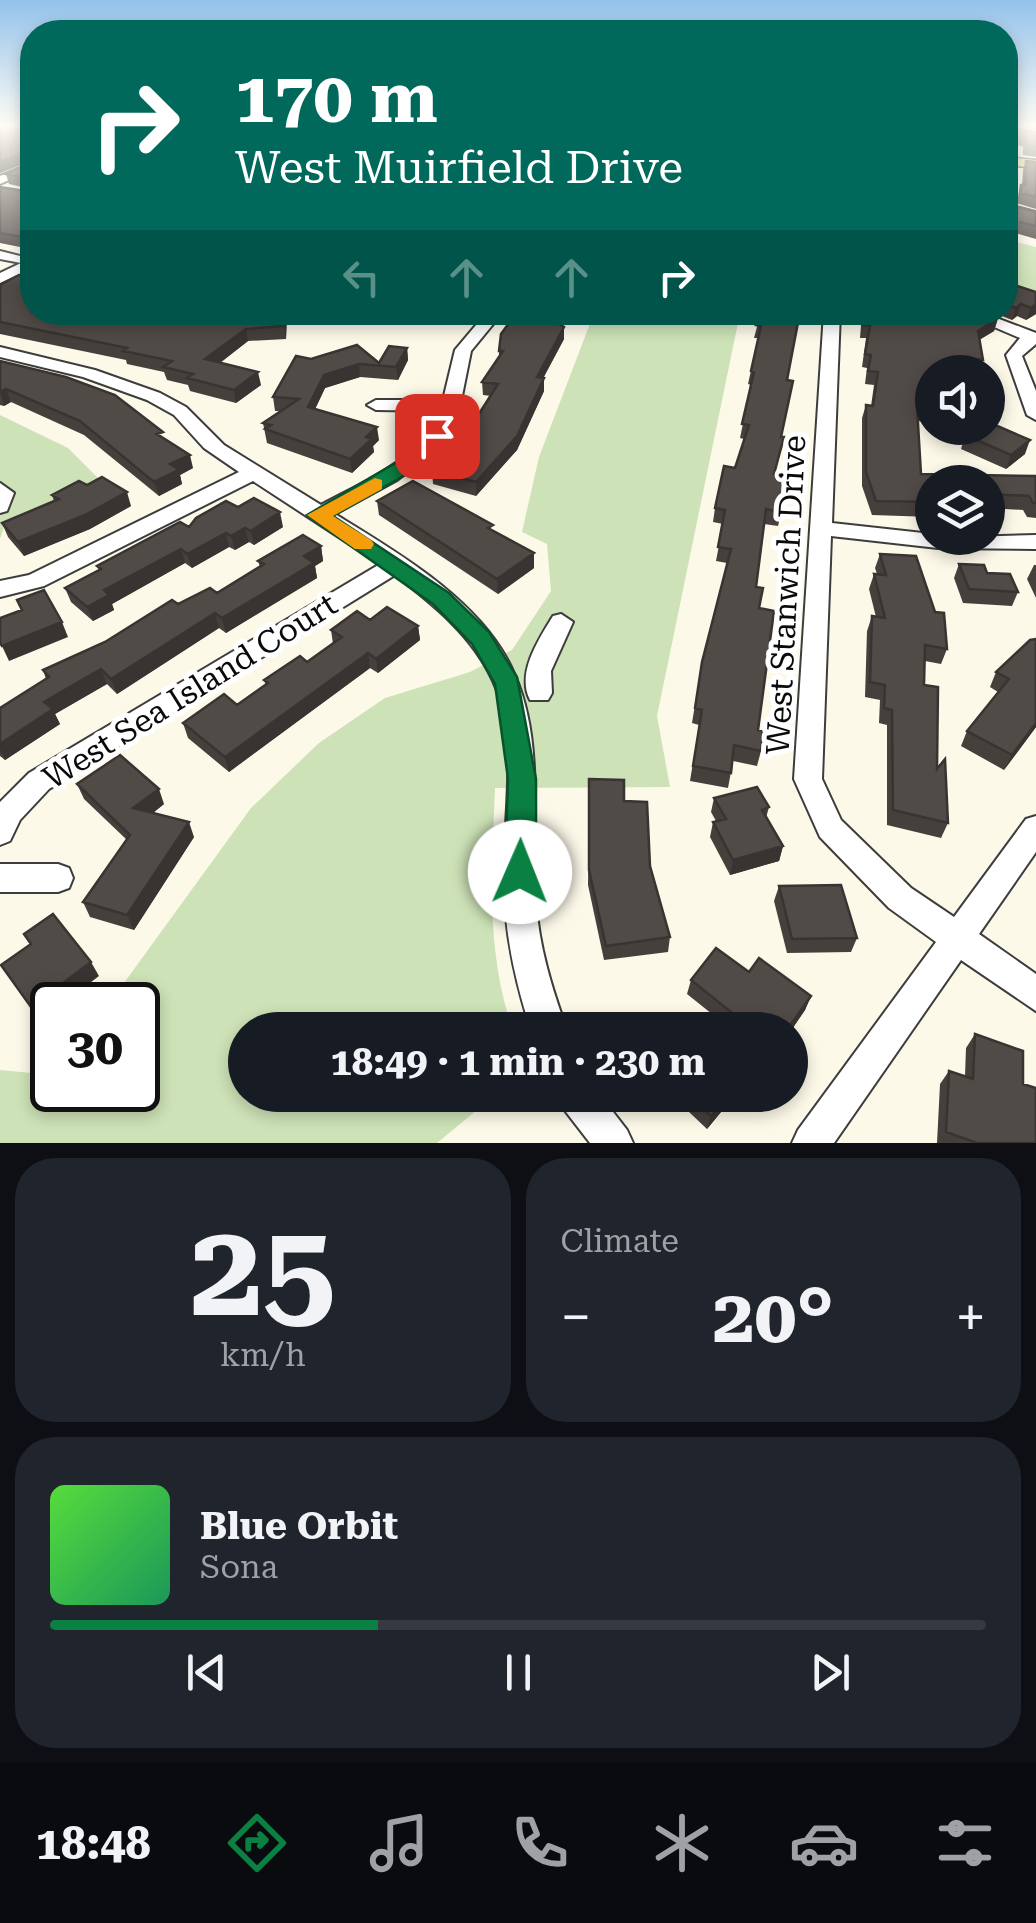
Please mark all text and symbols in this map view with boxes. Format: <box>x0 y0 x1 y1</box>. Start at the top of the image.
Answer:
text: 170 m <box>235 57 438 139</box>
icon: right <box>70 60 200 190</box>
text: West Muirfield Drive <box>235 141 683 194</box>
icon: left <box>334 250 389 305</box>
icon: ahead <box>439 250 494 305</box>
icon: ahead <box>544 250 599 305</box>
icon: right <box>649 250 704 305</box>
map controls <box>915 355 1005 555</box>
button: sound <box>915 355 1005 445</box>
pin <box>395 394 480 479</box>
icon: arrive <box>410 409 465 464</box>
street label: West Stanwich Drive <box>759 434 813 756</box>
button: layers <box>915 465 1005 555</box>
street label: West Sea Island Court <box>36 585 344 797</box>
position arrow <box>468 820 572 924</box>
speed limit sign: 30 <box>30 982 160 1112</box>
text: 18:49 · 1 min · 230 m <box>331 1040 705 1084</box>
text: 25 <box>190 1194 336 1347</box>
text: Climate <box>561 1222 679 1260</box>
text: 20° <box>713 1272 834 1360</box>
text: − <box>561 1285 591 1349</box>
text: + <box>955 1285 986 1349</box>
text: km/h <box>220 1336 306 1374</box>
text: Blue Orbit <box>200 1504 398 1548</box>
text: Sona <box>200 1548 278 1586</box>
icon: previous <box>179 1645 234 1700</box>
icon: pause <box>491 1645 546 1700</box>
icon: next <box>803 1645 858 1700</box>
icon: directions <box>222 1808 292 1878</box>
icon: music <box>364 1808 434 1878</box>
icon: phone <box>505 1808 575 1878</box>
icon: climate <box>647 1808 717 1878</box>
icon: car <box>789 1808 859 1878</box>
icon: filters <box>930 1808 1000 1878</box>
text: 18:48 <box>36 1817 151 1870</box>

